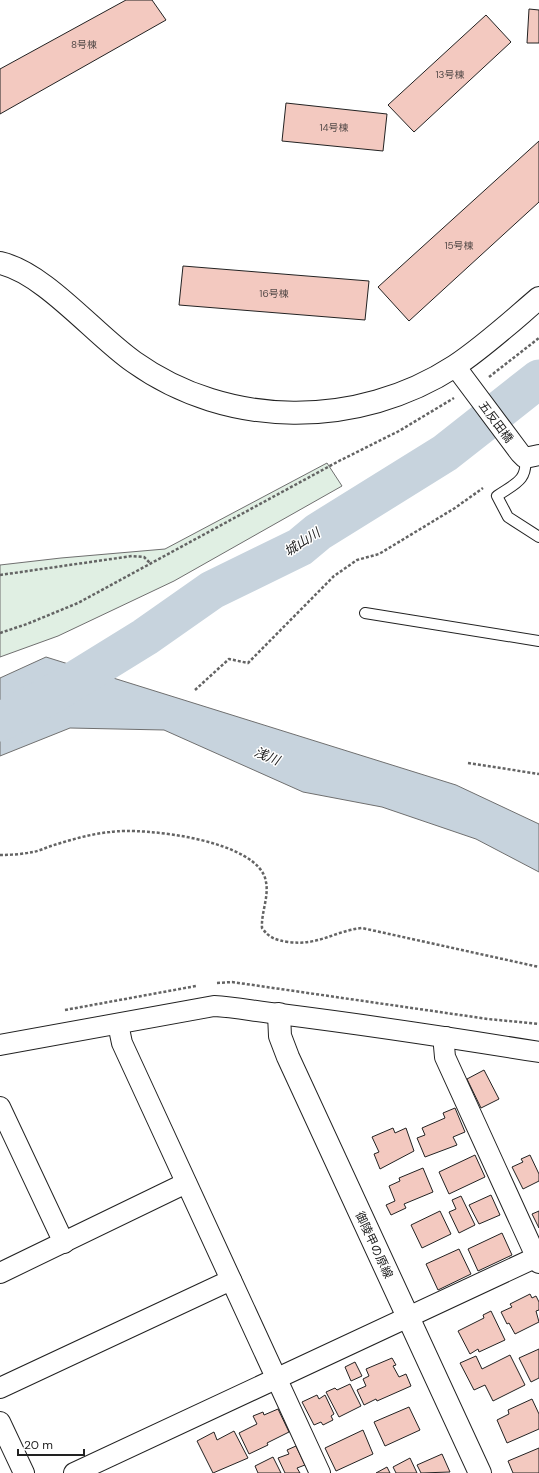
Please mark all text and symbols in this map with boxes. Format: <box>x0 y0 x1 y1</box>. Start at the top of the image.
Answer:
house number: 8号棟 <box>71 38 97 51</box>
house number: 13号棟 <box>435 68 465 81</box>
house number: 14号棟 <box>319 121 349 134</box>
house number: 15号棟 <box>444 239 474 252</box>
house number: 16号棟 <box>259 287 289 300</box>
street label: 五反田橋 <box>475 398 517 446</box>
water label: 城山川 <box>281 523 325 560</box>
water label: 浅川 <box>252 743 284 769</box>
street label: 御陵甲の原線 <box>352 1209 396 1281</box>
scale bar <box>18 1431 84 1457</box>
text: 20 m <box>24 1437 53 1453</box>

